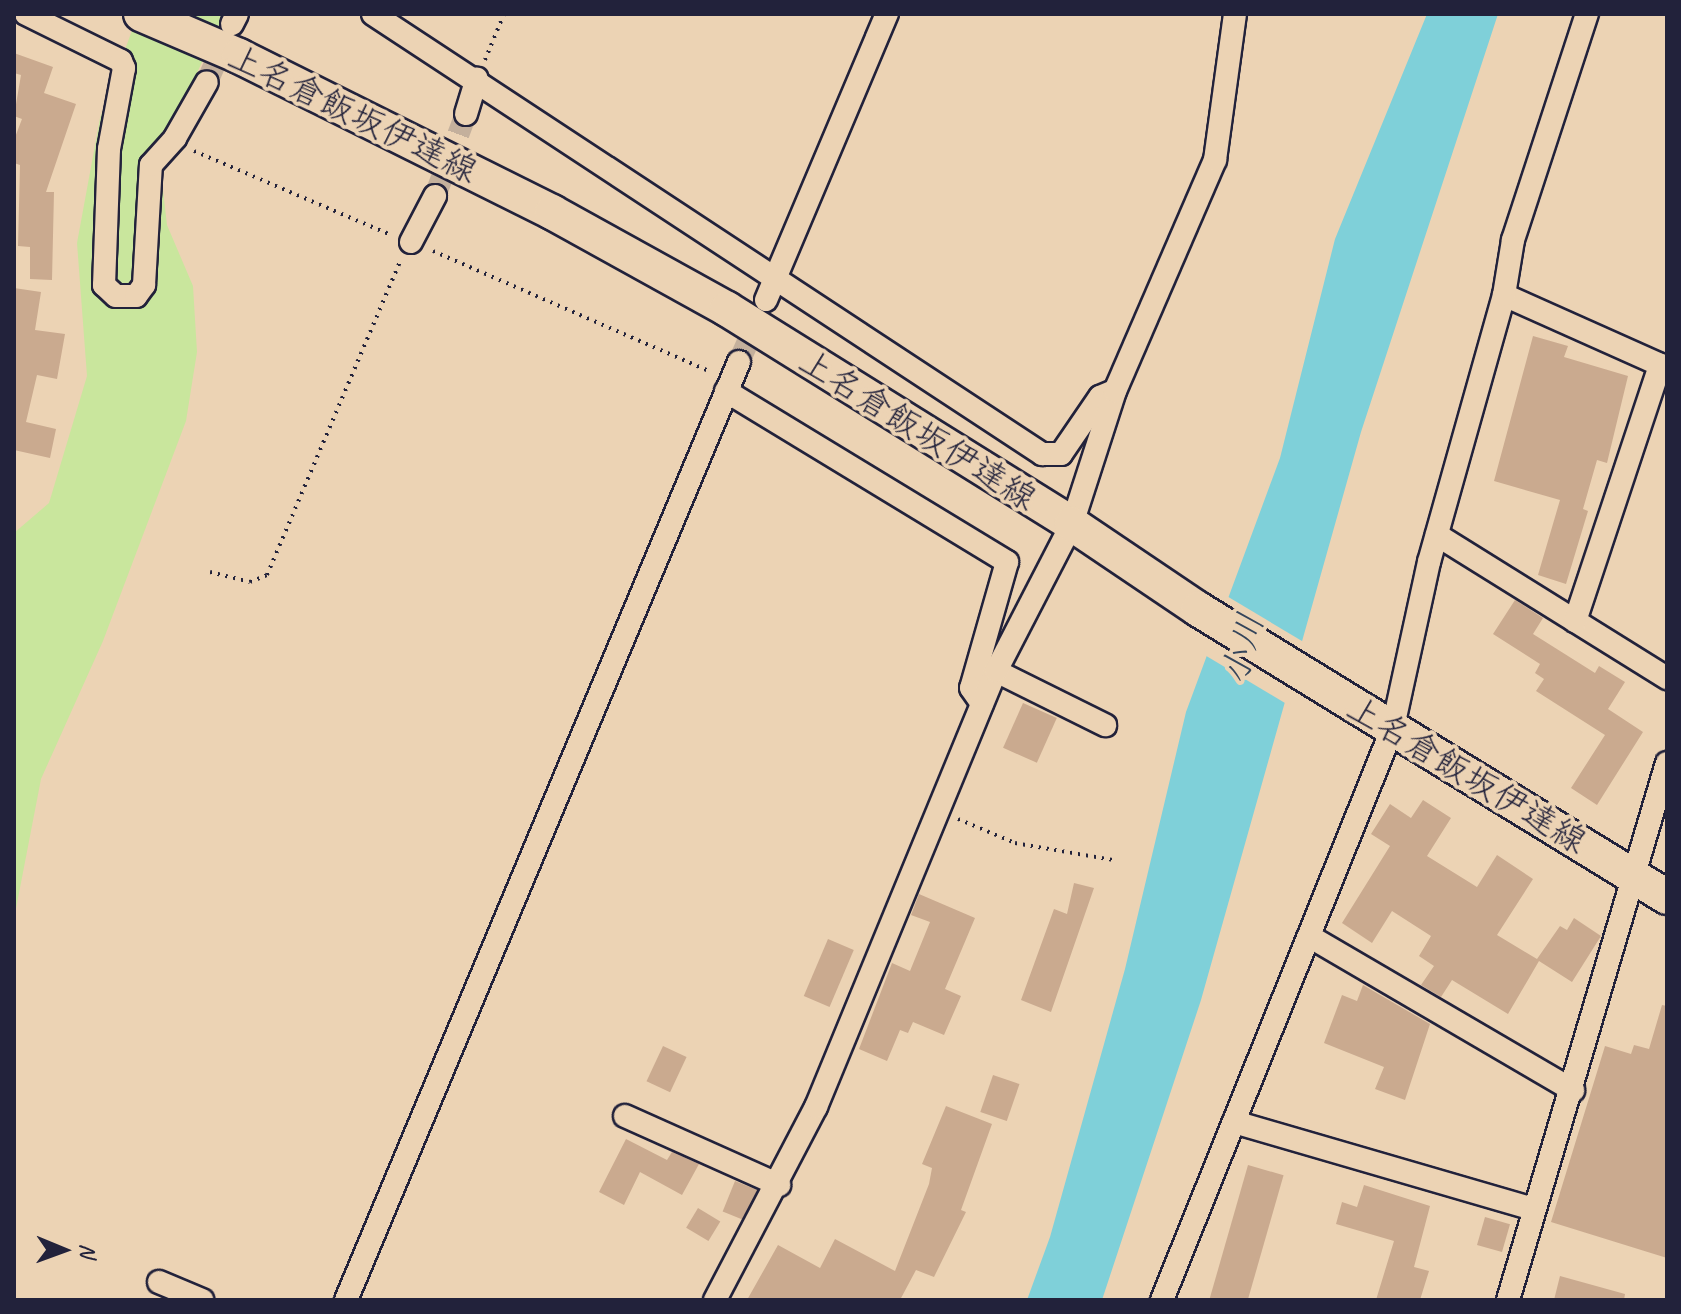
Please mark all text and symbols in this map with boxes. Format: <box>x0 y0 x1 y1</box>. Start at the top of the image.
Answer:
street label: 上名倉飯坂伊達線 <box>222 35 484 191</box>
street label: 上名倉飯坂伊達線 <box>792 340 1044 518</box>
water label: 小川 <box>1213 609 1273 689</box>
street label: 上名倉飯坂伊達線 <box>1340 686 1594 862</box>
north arrow <box>24 1210 104 1290</box>
text: N <box>74 1243 102 1257</box>

